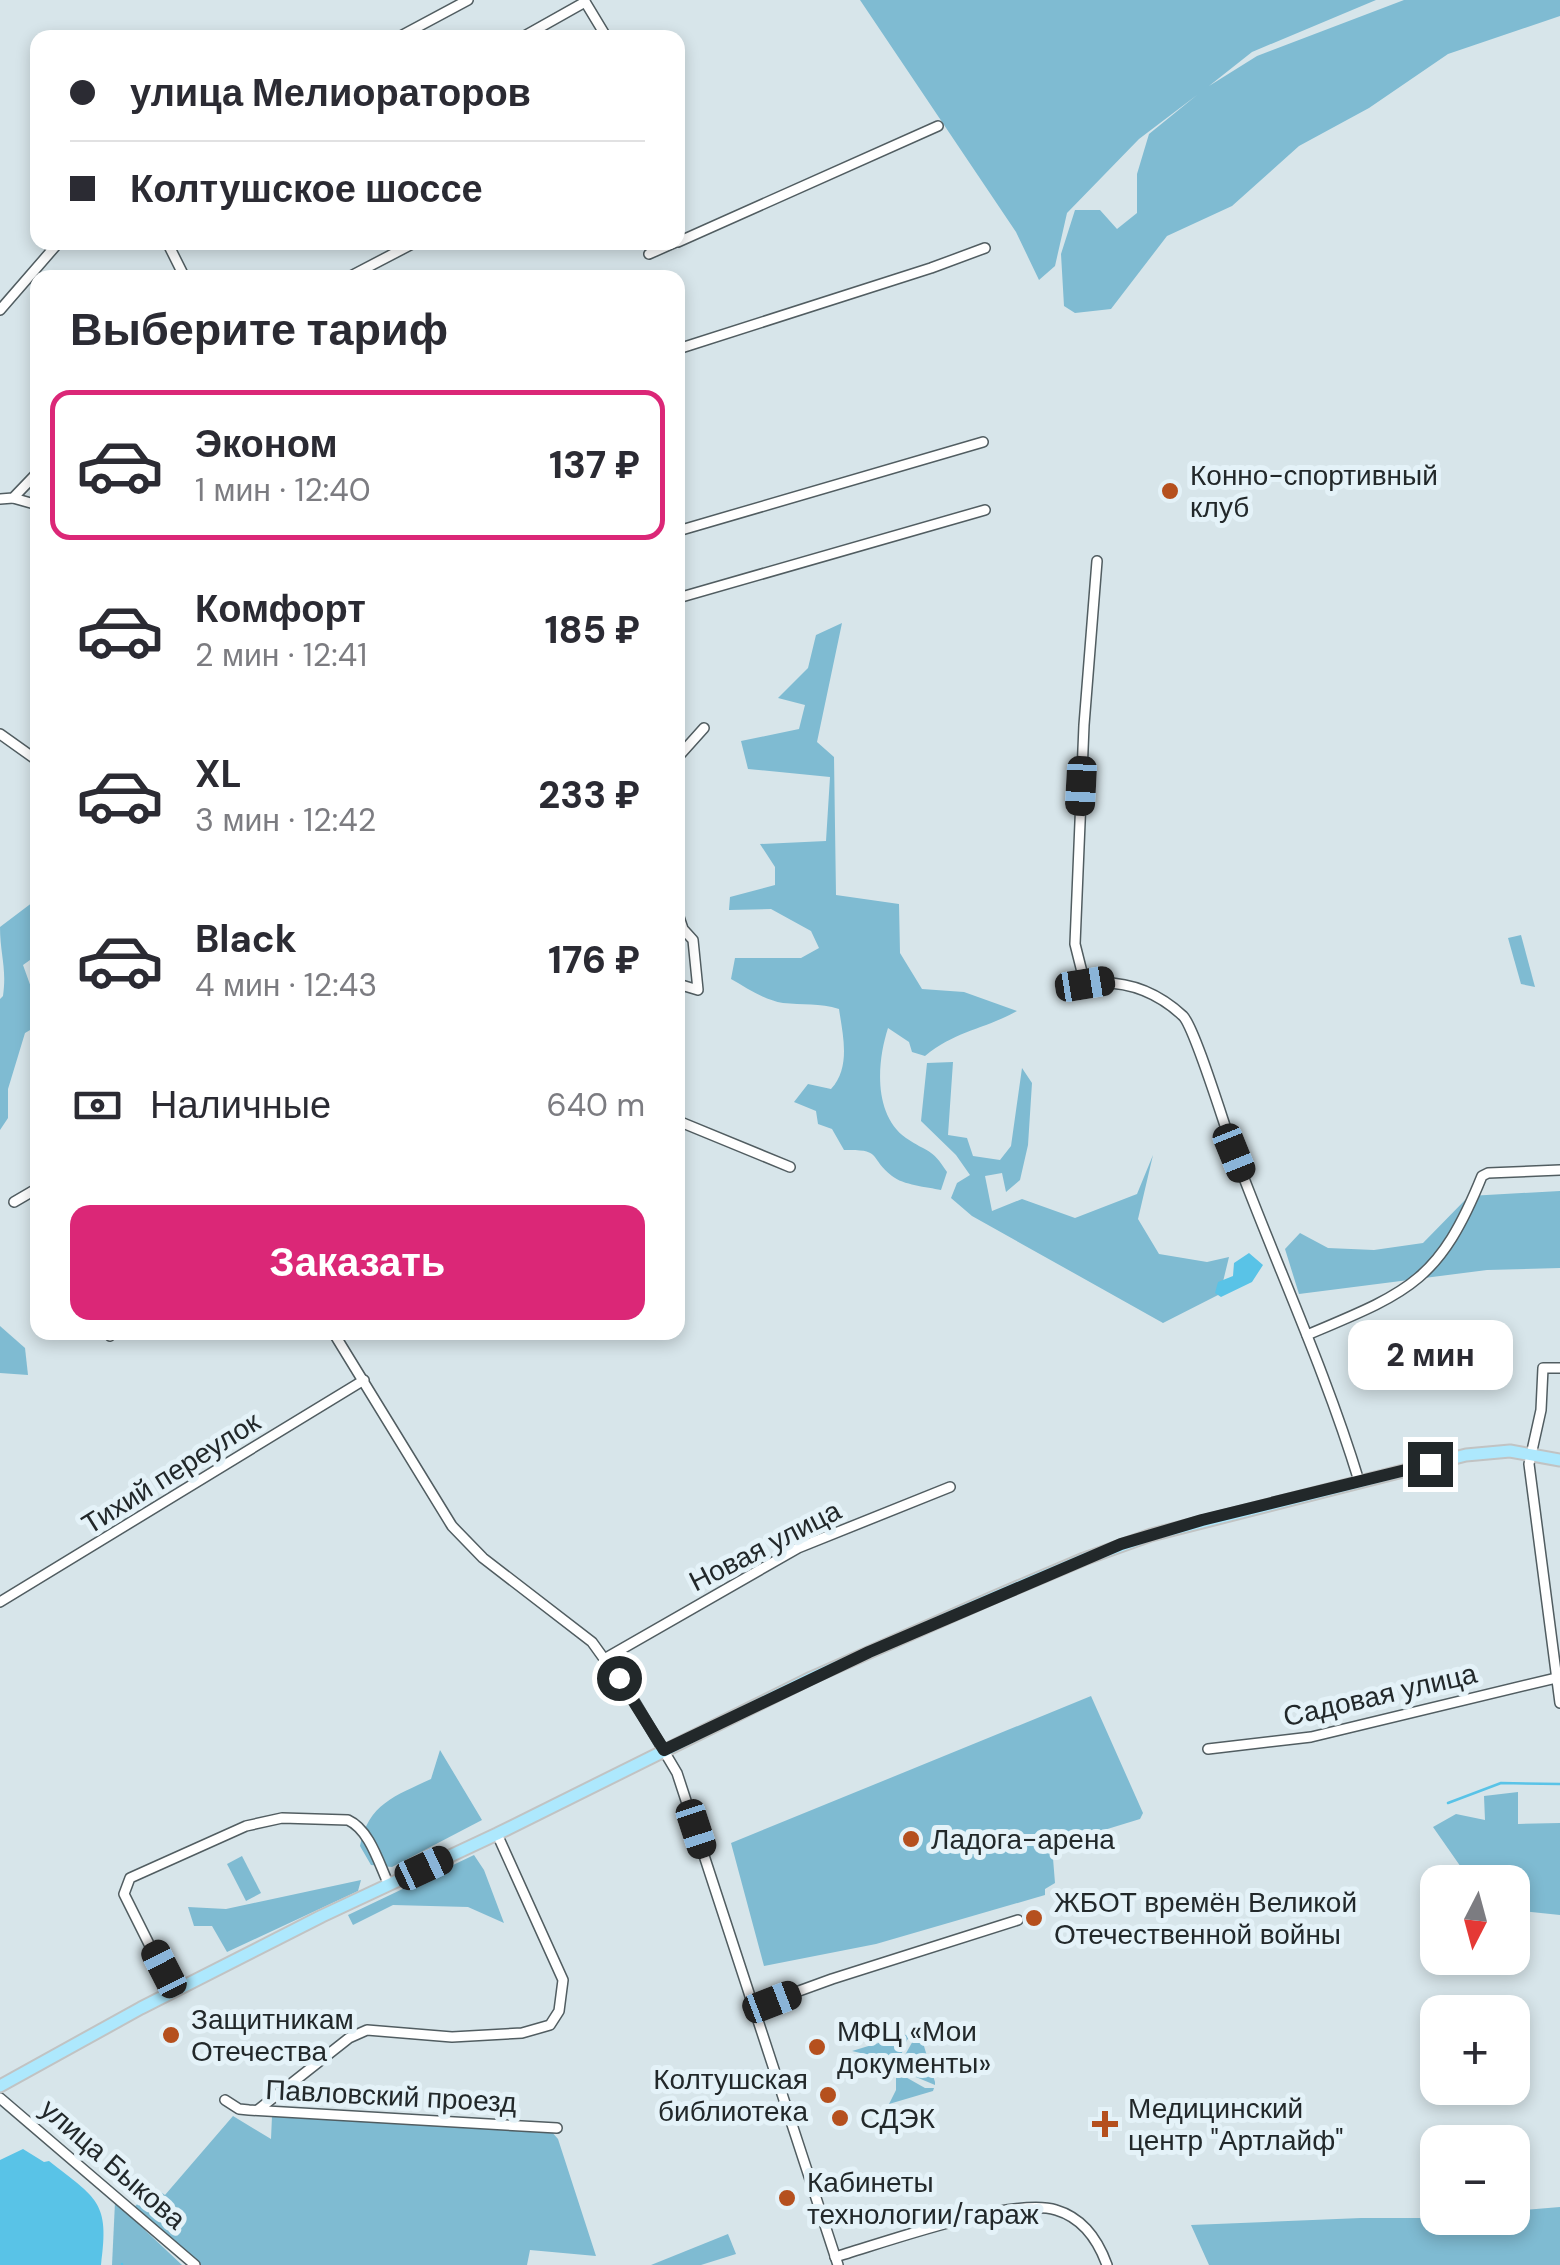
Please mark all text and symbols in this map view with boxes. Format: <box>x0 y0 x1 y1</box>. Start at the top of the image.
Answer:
text: улица Мелиораторов <box>130 68 531 118</box>
text: Колтушское шоссе <box>130 164 483 214</box>
text: Выберите тариф <box>70 300 448 359</box>
text: Эконом <box>195 419 338 469</box>
icon: car <box>75 420 165 510</box>
text: 137 ₽ <box>549 440 640 490</box>
place label: Конно-спортивный клуб <box>1190 457 1438 526</box>
text: 1 мин · 12:40 <box>195 469 371 511</box>
marker: Конно-спортивный клуб <box>1159 480 1181 502</box>
text: Комфорт <box>195 584 366 634</box>
icon: car <box>75 585 165 675</box>
text: 185 ₽ <box>544 605 640 655</box>
text: 2 мин · 12:41 <box>195 634 367 676</box>
text: XL <box>195 749 242 799</box>
icon: car <box>75 750 165 840</box>
car <box>1064 755 1098 817</box>
text: 233 ₽ <box>538 770 640 820</box>
text: 3 мин · 12:42 <box>195 799 376 841</box>
text: Black <box>195 914 297 964</box>
icon: car <box>75 915 165 1005</box>
text: 176 ₽ <box>548 935 640 985</box>
text: 4 мин · 12:43 <box>195 964 377 1006</box>
car <box>1053 964 1117 1004</box>
icon: cash <box>70 1078 125 1133</box>
text: Наличные <box>150 1080 331 1130</box>
text: 640 m <box>547 1084 645 1126</box>
car <box>1209 1120 1259 1186</box>
button: Заказать <box>70 1205 645 1320</box>
callout: 2 мин <box>1348 1319 1512 1389</box>
text: 2 мин <box>1386 1334 1475 1376</box>
street label: Тихий переулок <box>75 1403 268 1543</box>
route end <box>1408 1442 1453 1487</box>
street label: Новая улица <box>683 1492 848 1600</box>
street label: Садовая улица <box>1280 1655 1481 1735</box>
route start <box>597 1656 642 1701</box>
car <box>672 1796 720 1862</box>
place label: Ладога-арена <box>931 1821 1115 1858</box>
marker: Ладога-арена <box>900 1828 922 1850</box>
car <box>390 1842 458 1894</box>
north arrow <box>1420 1865 1530 1975</box>
map controls <box>1420 1865 1530 2235</box>
place label: ЖБОТ времён Великой Отечественной войны <box>1054 1884 1357 1953</box>
marker: ЖБОТ времён Великой Отечественной войны <box>1023 1907 1045 1929</box>
car <box>137 1935 191 2003</box>
car <box>739 1977 805 2027</box>
button: + <box>1420 1995 1530 2105</box>
place label: Защитникам Отечества <box>191 2001 354 2070</box>
place label: МФЦ «Мои документы» <box>837 2013 991 2082</box>
marker: Защитникам Отечества <box>160 2024 182 2046</box>
marker: МФЦ «Мои документы» <box>806 2036 828 2058</box>
place label: Колтушская библиотека <box>653 2061 808 2130</box>
street label: Павловский проезд <box>264 2071 518 2121</box>
marker: Колтушская библиотека <box>817 2084 839 2106</box>
place label: Медицинский центр "Артлайф" <box>1128 2090 1343 2159</box>
street label: улица Быкова <box>32 2091 194 2238</box>
place label: СДЭК <box>860 2100 936 2137</box>
marker: СДЭК <box>829 2107 851 2129</box>
marker: Медицинский центр "Артлайф" <box>1092 2111 1118 2137</box>
button: − <box>1420 2125 1530 2235</box>
place label: Кабинеты технологии/гараж <box>807 2164 1039 2233</box>
marker: Кабинеты технологии/гараж <box>776 2187 798 2209</box>

